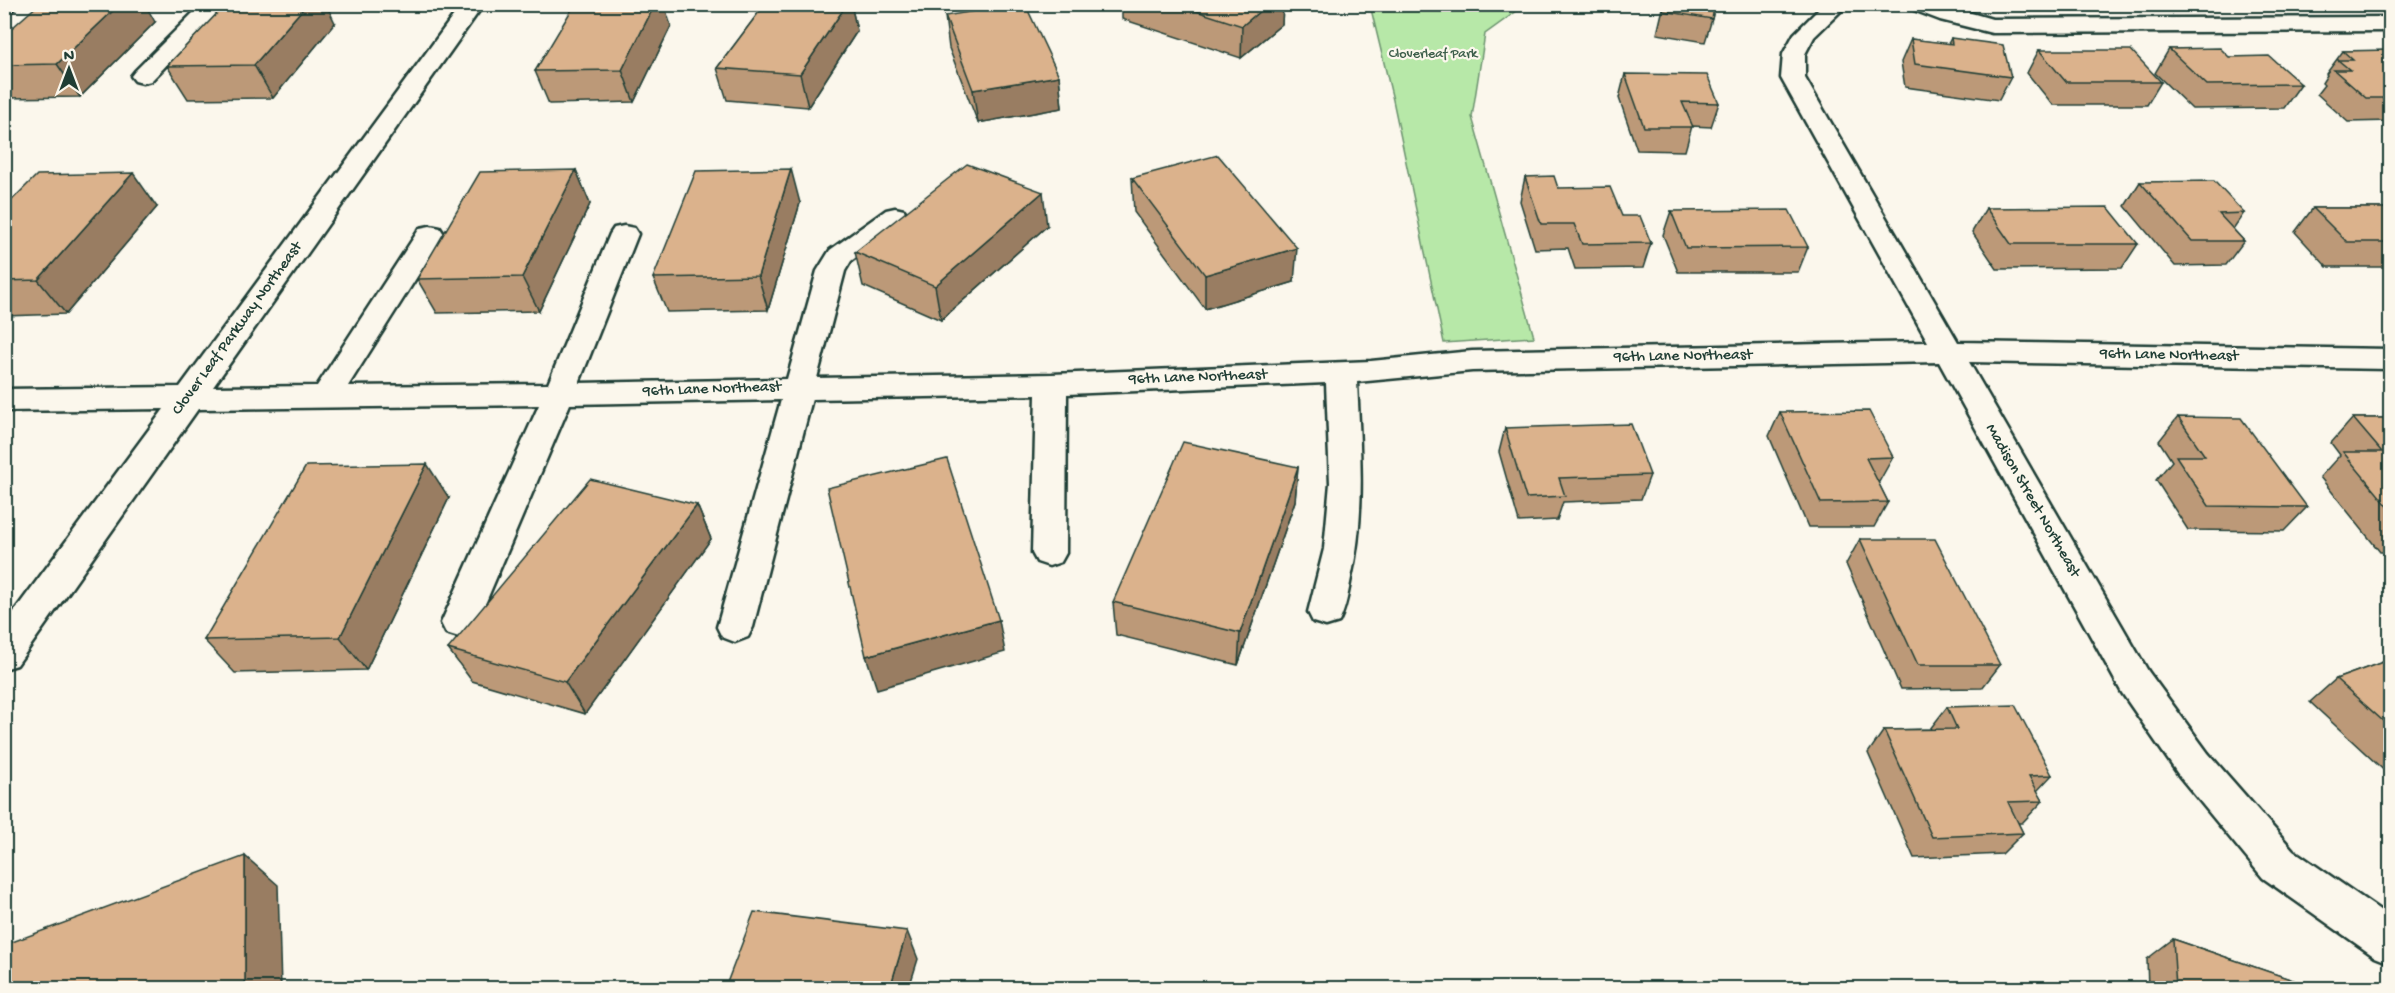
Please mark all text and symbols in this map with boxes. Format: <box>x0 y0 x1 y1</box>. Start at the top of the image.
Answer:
north arrow <box>39 39 99 99</box>
park label: Cloverleaf Park <box>1389 46 1479 63</box>
text: N <box>64 48 75 67</box>
street label: Clover Leaf Parkway Northeast <box>169 237 308 419</box>
street label: 96th Lane Northeast <box>2099 345 2240 367</box>
street label: 96th Lane Northeast <box>1613 346 1754 368</box>
street label: 96th Lane Northeast <box>1127 366 1269 390</box>
street label: 96th Lane Northeast <box>641 378 783 402</box>
street label: Madison Street Northeast <box>1980 421 2084 582</box>

